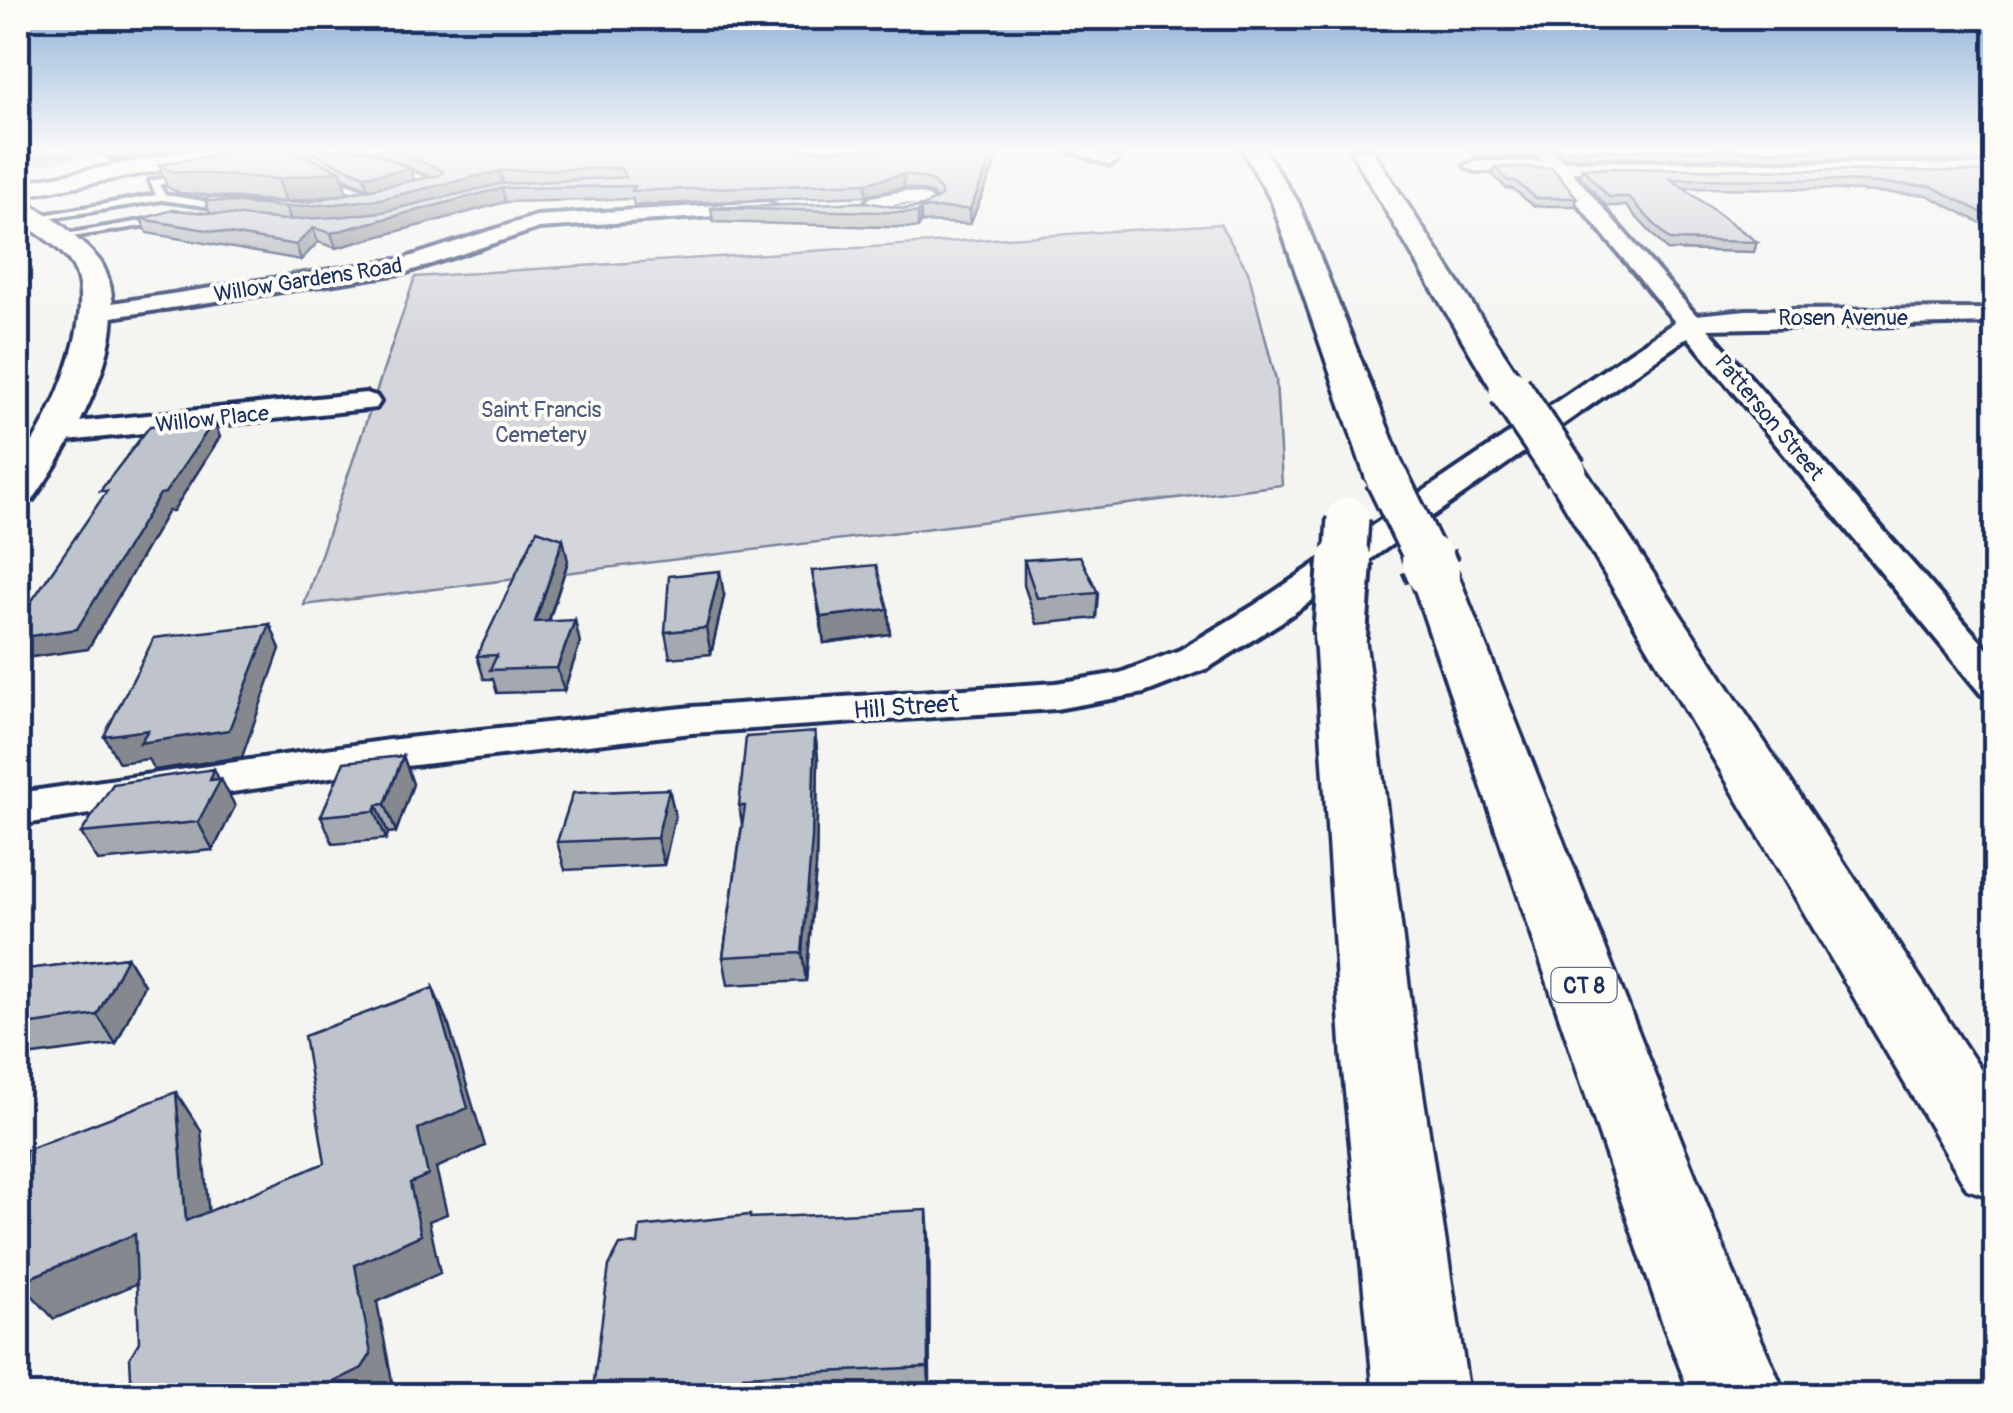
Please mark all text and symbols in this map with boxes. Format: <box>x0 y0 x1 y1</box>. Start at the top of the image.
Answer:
street label: Willow Gardens Road <box>212 251 404 309</box>
street label: Rosen Avenue <box>1778 304 1908 332</box>
street label: Patterson Street <box>1709 349 1830 486</box>
park label: Saint Francis Cemetery <box>481 396 602 449</box>
street label: Willow Place <box>154 399 270 439</box>
street label: Hill Street <box>852 688 961 727</box>
road number: CT 8 <box>1552 968 1616 1002</box>

